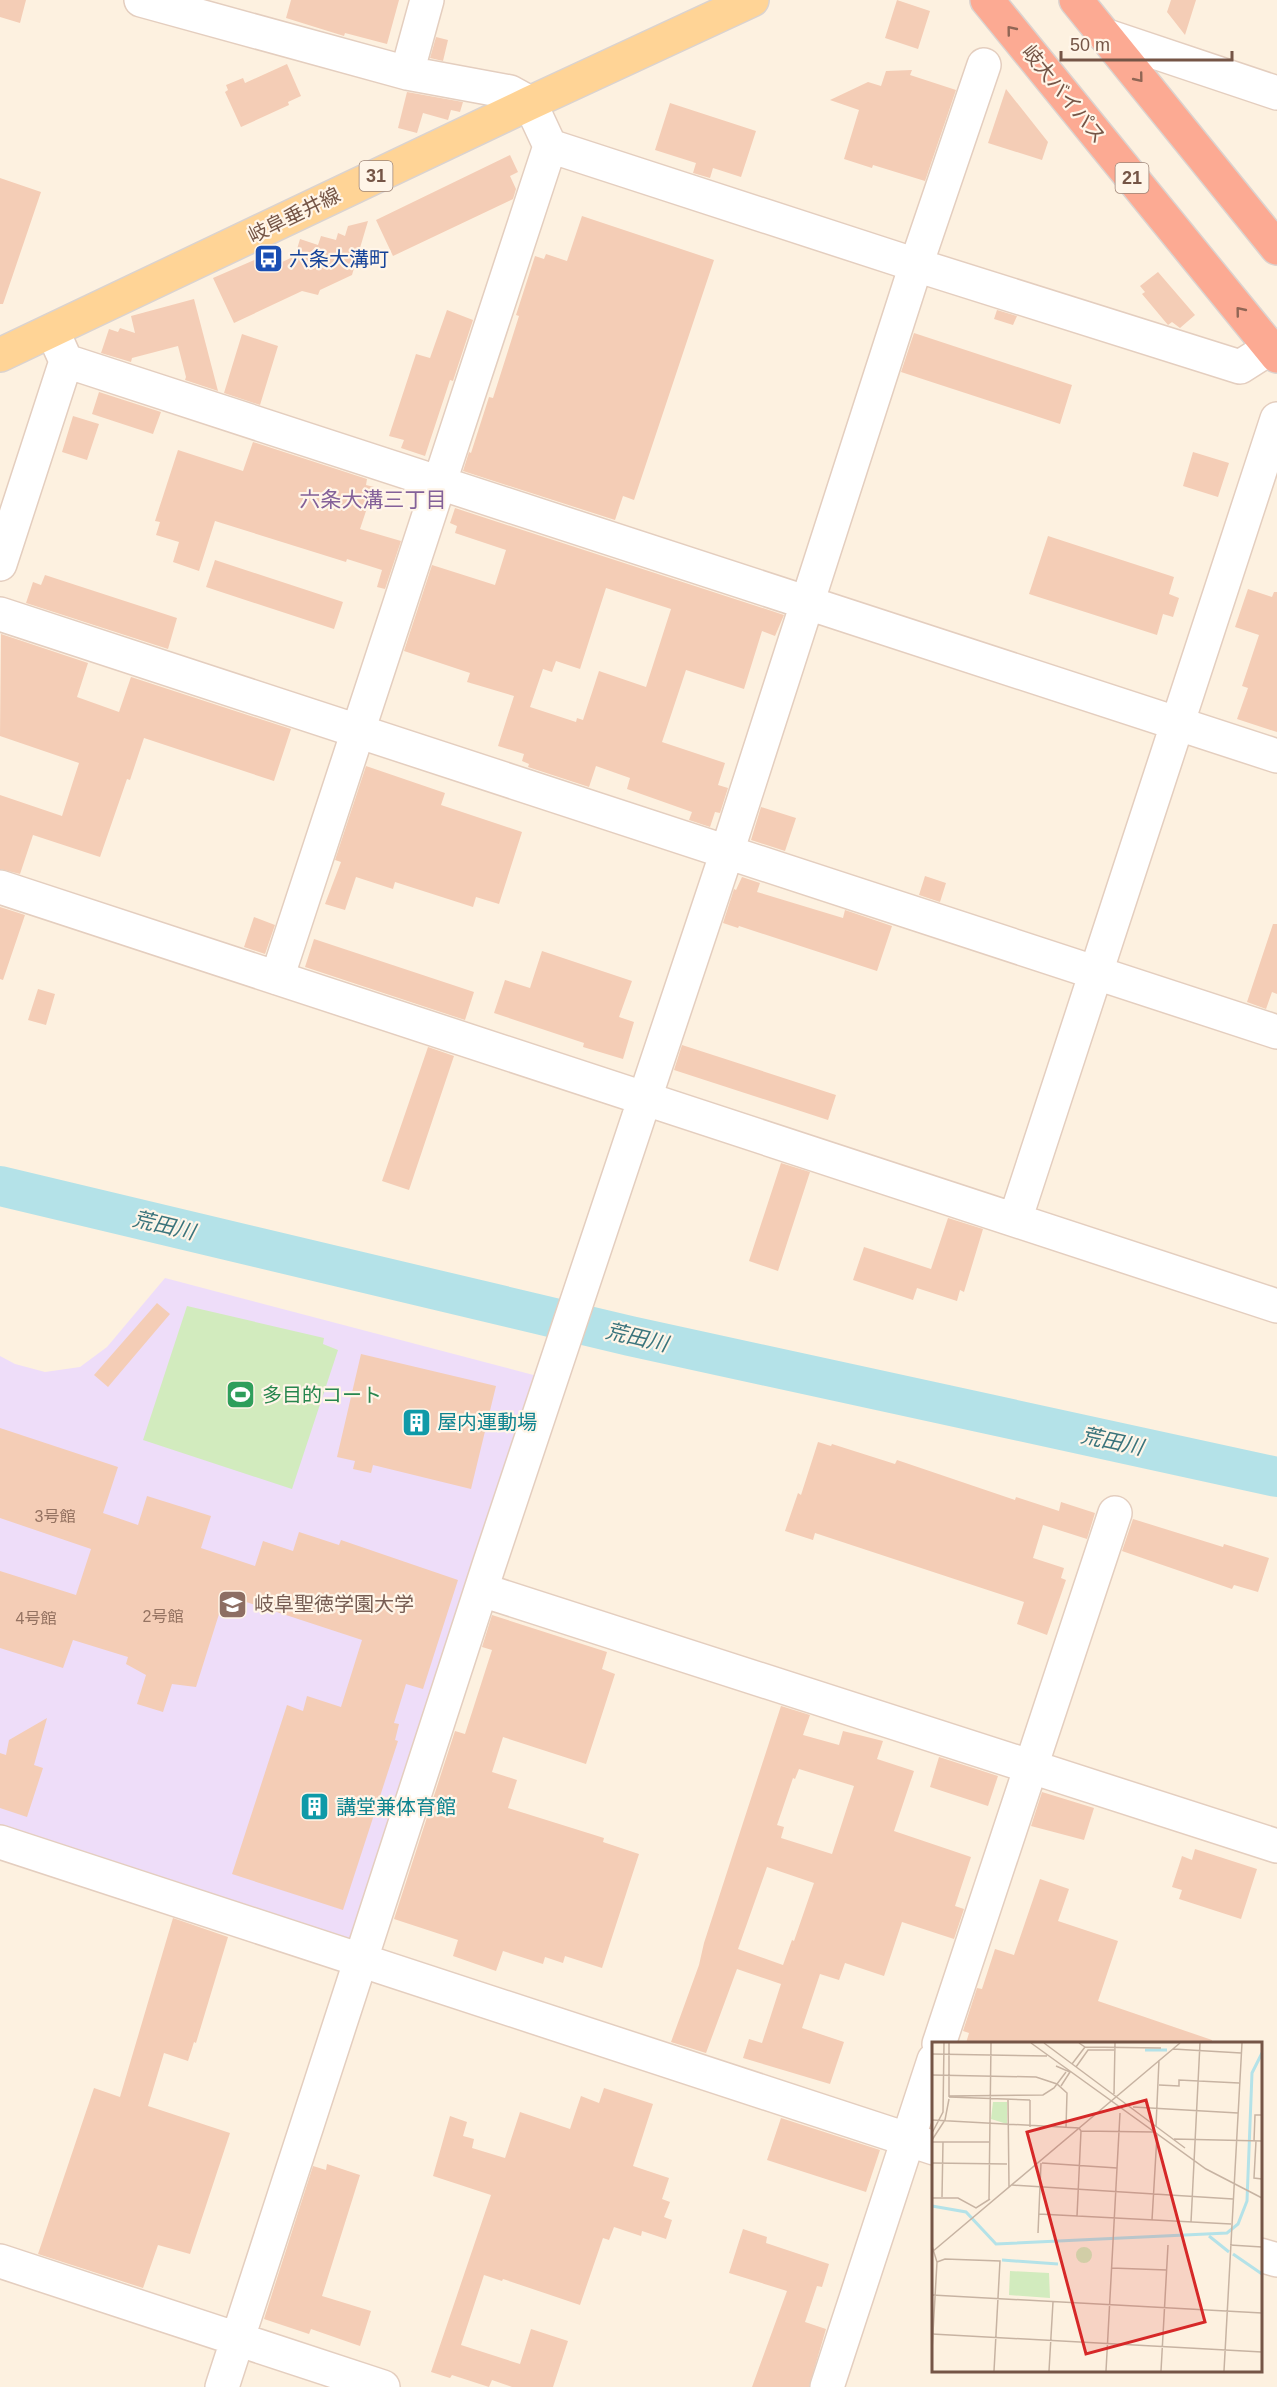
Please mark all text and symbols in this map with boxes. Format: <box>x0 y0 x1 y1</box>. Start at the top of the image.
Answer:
scale bar <box>1061 24 1232 62</box>
one-way arrow <box>1007 25 1018 36</box>
text: 50 m <box>1070 35 1110 55</box>
street label: 岐大バイパス <box>1018 41 1110 147</box>
one-way arrow <box>1132 71 1143 82</box>
road number: 31 <box>360 161 392 191</box>
road number: 21 <box>1116 163 1148 193</box>
street label: 岐阜垂井線 <box>244 183 344 247</box>
bus stop icon: 六条大溝町 <box>252 243 284 275</box>
place label: 六条大溝町 <box>289 248 389 270</box>
one-way arrow <box>1237 307 1248 318</box>
district label: 六条大溝三丁目 <box>300 488 447 511</box>
water label: 荒田川 <box>131 1207 199 1244</box>
water label: 荒田川 <box>604 1319 672 1356</box>
sports icon: 多目的コート <box>225 1379 257 1411</box>
place label: 多目的コート <box>262 1384 382 1406</box>
building icon: 屋内運動場 <box>400 1406 432 1438</box>
place label: 屋内運動場 <box>437 1411 537 1433</box>
water label: 荒田川 <box>1079 1423 1147 1459</box>
house number: 3号館 <box>35 1508 75 1525</box>
school or university icon: 岐阜聖徳学園大学 <box>217 1588 249 1620</box>
place label: 岐阜聖徳学園大学 <box>254 1593 414 1615</box>
house number: 2号館 <box>143 1608 183 1625</box>
house number: 4号館 <box>16 1610 56 1627</box>
building icon: 講堂兼体育館 <box>299 1791 331 1823</box>
place label: 講堂兼体育館 <box>336 1796 456 1818</box>
inset map <box>932 2042 1262 2372</box>

